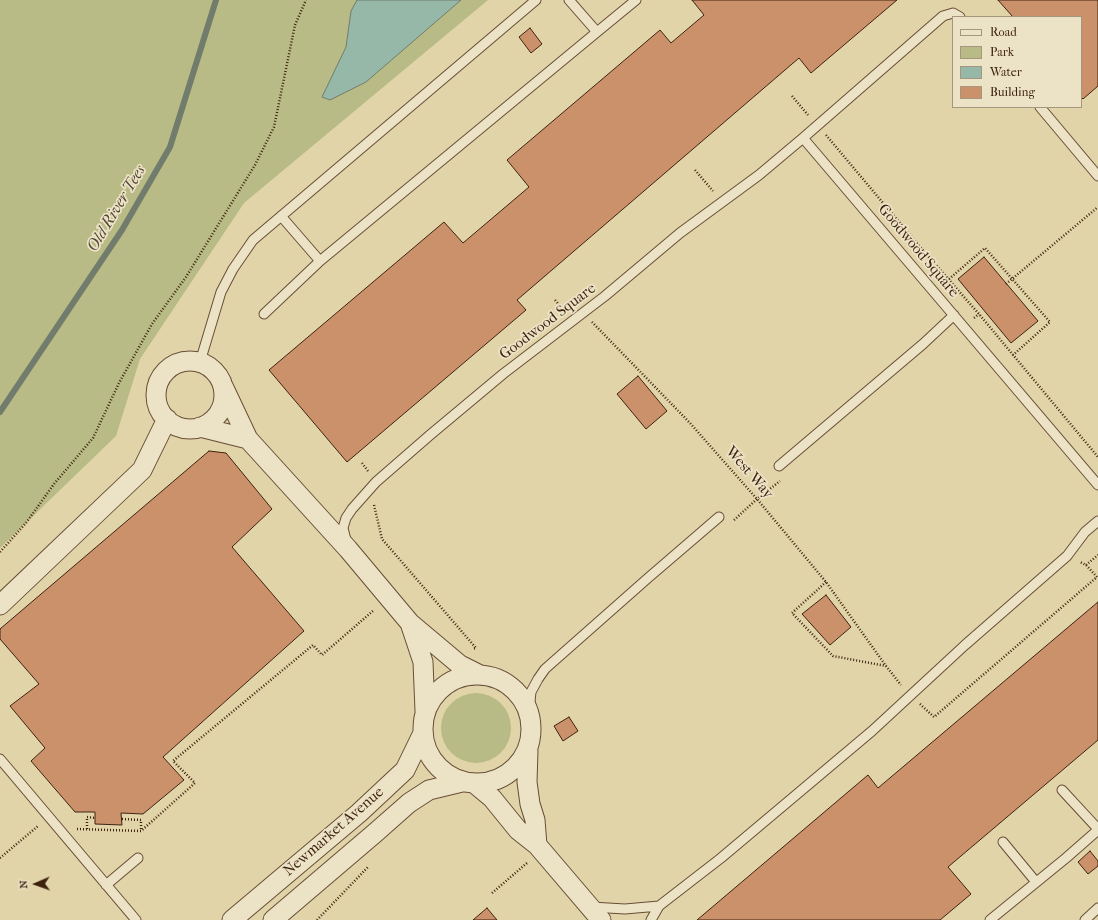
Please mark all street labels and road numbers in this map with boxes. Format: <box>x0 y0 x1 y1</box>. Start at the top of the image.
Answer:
street label: Goodwood Square <box>874 201 962 301</box>
street label: Goodwood Square <box>496 280 600 364</box>
street label: West Way <box>721 443 777 503</box>
street label: Newmarket Avenue <box>280 784 388 880</box>

